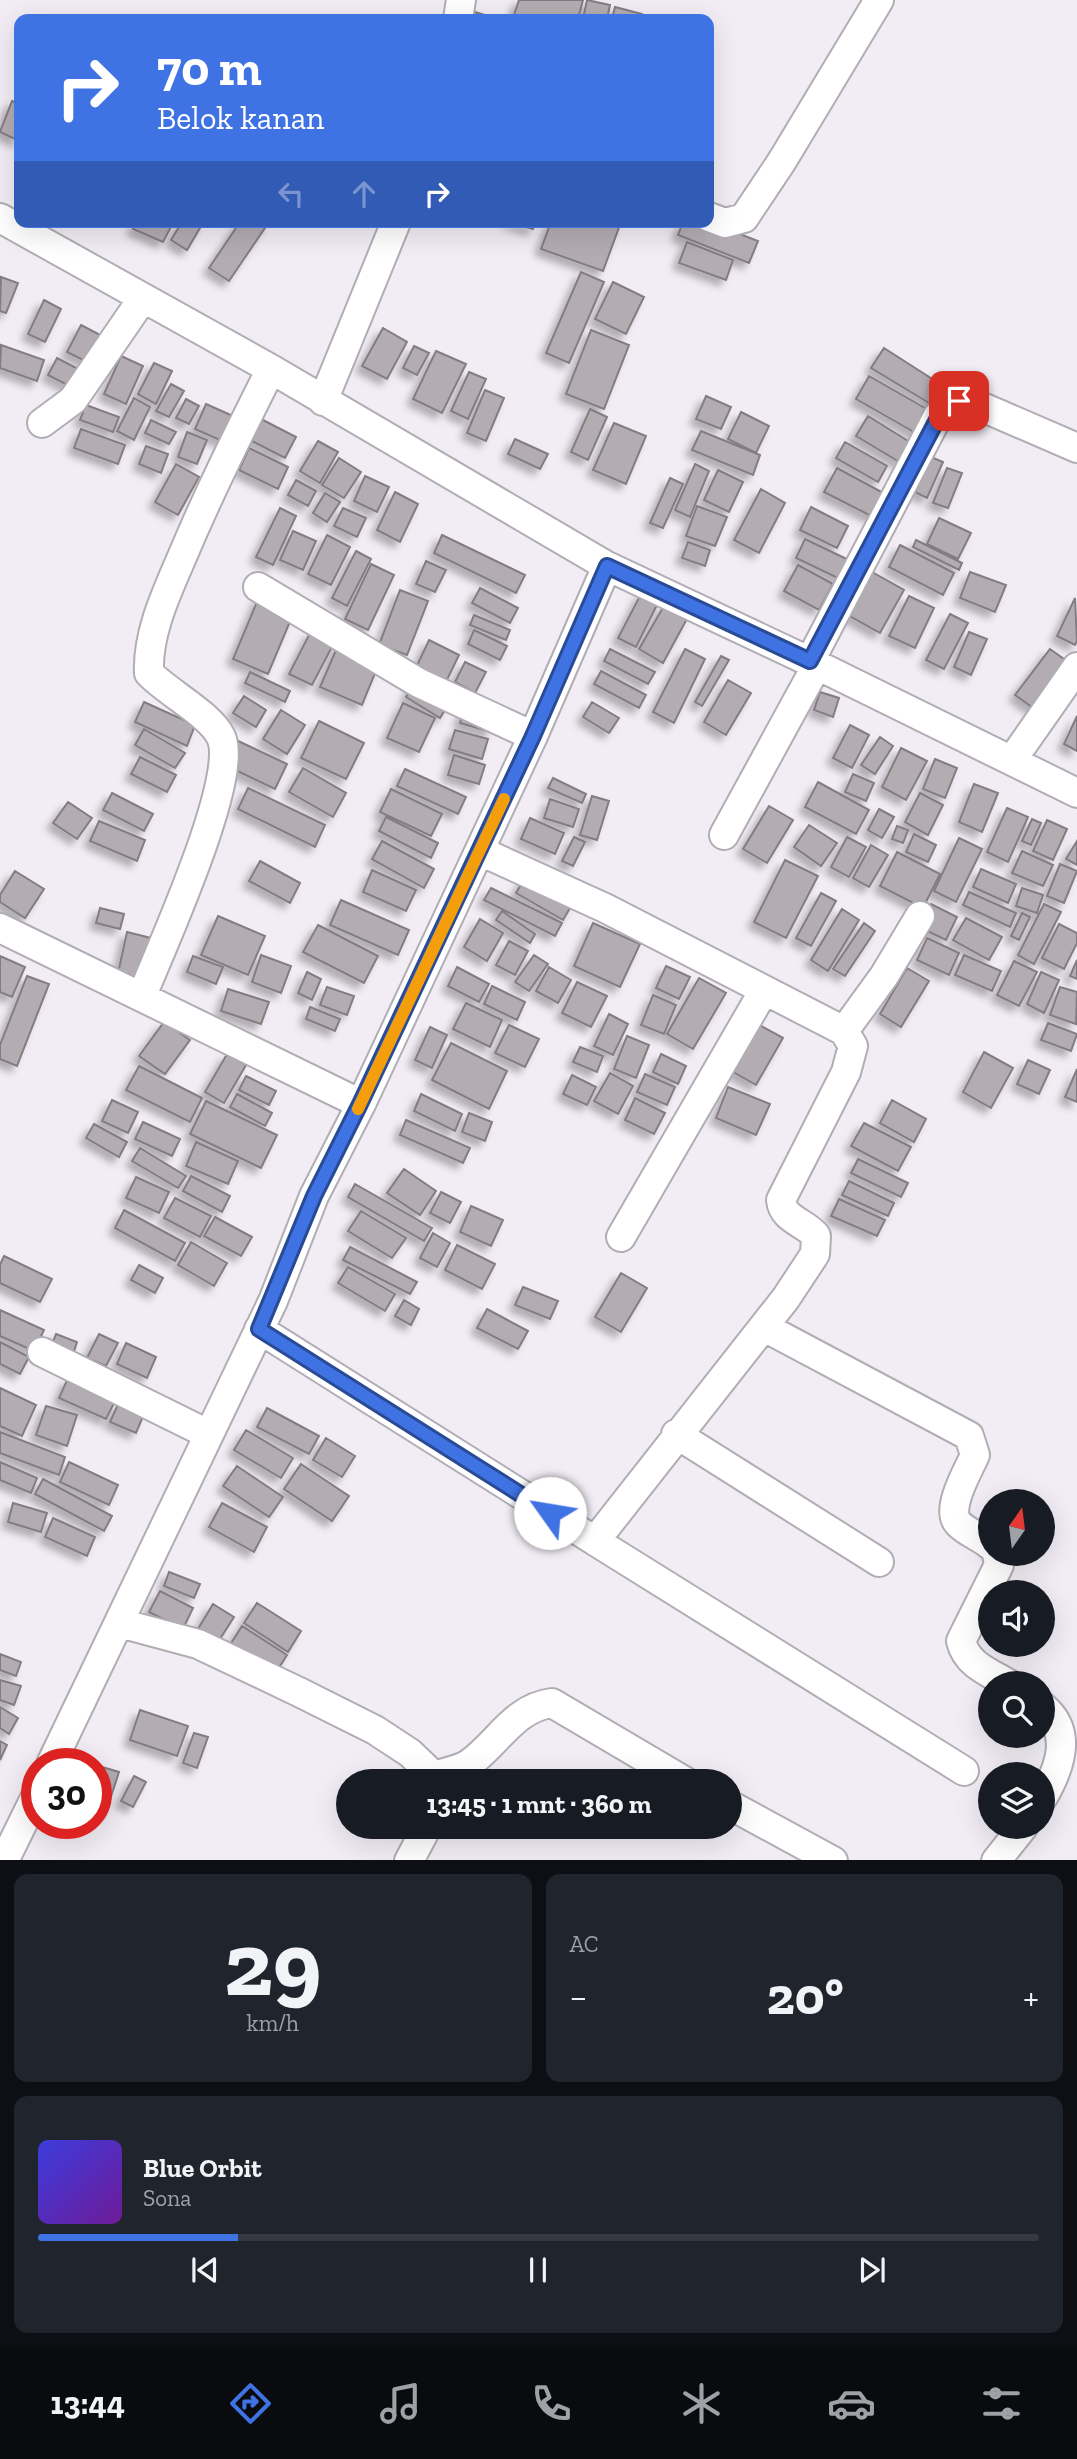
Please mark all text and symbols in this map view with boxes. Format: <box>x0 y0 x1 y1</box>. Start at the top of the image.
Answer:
text: 70 m <box>157 39 262 98</box>
icon: right <box>42 42 133 133</box>
text: Belok kanan <box>157 99 324 137</box>
icon: left <box>272 175 310 213</box>
icon: ahead <box>345 175 383 213</box>
icon: right <box>418 175 456 213</box>
pin <box>929 371 989 431</box>
icon: arrive <box>940 382 978 420</box>
position arrow <box>513 1476 587 1550</box>
north arrow <box>978 1489 1055 1566</box>
map controls <box>978 1489 1055 1839</box>
button: sound <box>978 1580 1055 1657</box>
button: search <box>978 1671 1055 1748</box>
speed limit sign: 30 <box>21 1748 112 1839</box>
button: layers <box>978 1762 1055 1839</box>
text: 13:45 · 1 mnt · 360 m <box>427 1788 651 1820</box>
text: 29 <box>224 1909 322 2018</box>
text: AC <box>570 1930 599 1958</box>
text: 20° <box>767 1965 844 2027</box>
text: − <box>570 1974 587 2020</box>
text: + <box>1023 1974 1039 2020</box>
text: km/h <box>247 2009 299 2037</box>
text: Blue Orbit <box>143 2152 262 2184</box>
text: Sona <box>143 2184 191 2212</box>
icon: previous <box>186 2251 224 2289</box>
icon: pause <box>519 2251 557 2289</box>
icon: next <box>853 2251 891 2289</box>
icon: directions <box>226 2379 275 2428</box>
icon: music <box>376 2379 425 2428</box>
icon: phone <box>527 2379 576 2428</box>
icon: climate <box>677 2379 726 2428</box>
icon: car <box>827 2379 876 2428</box>
icon: filters <box>977 2379 1026 2428</box>
text: 13:44 <box>51 2384 125 2422</box>

